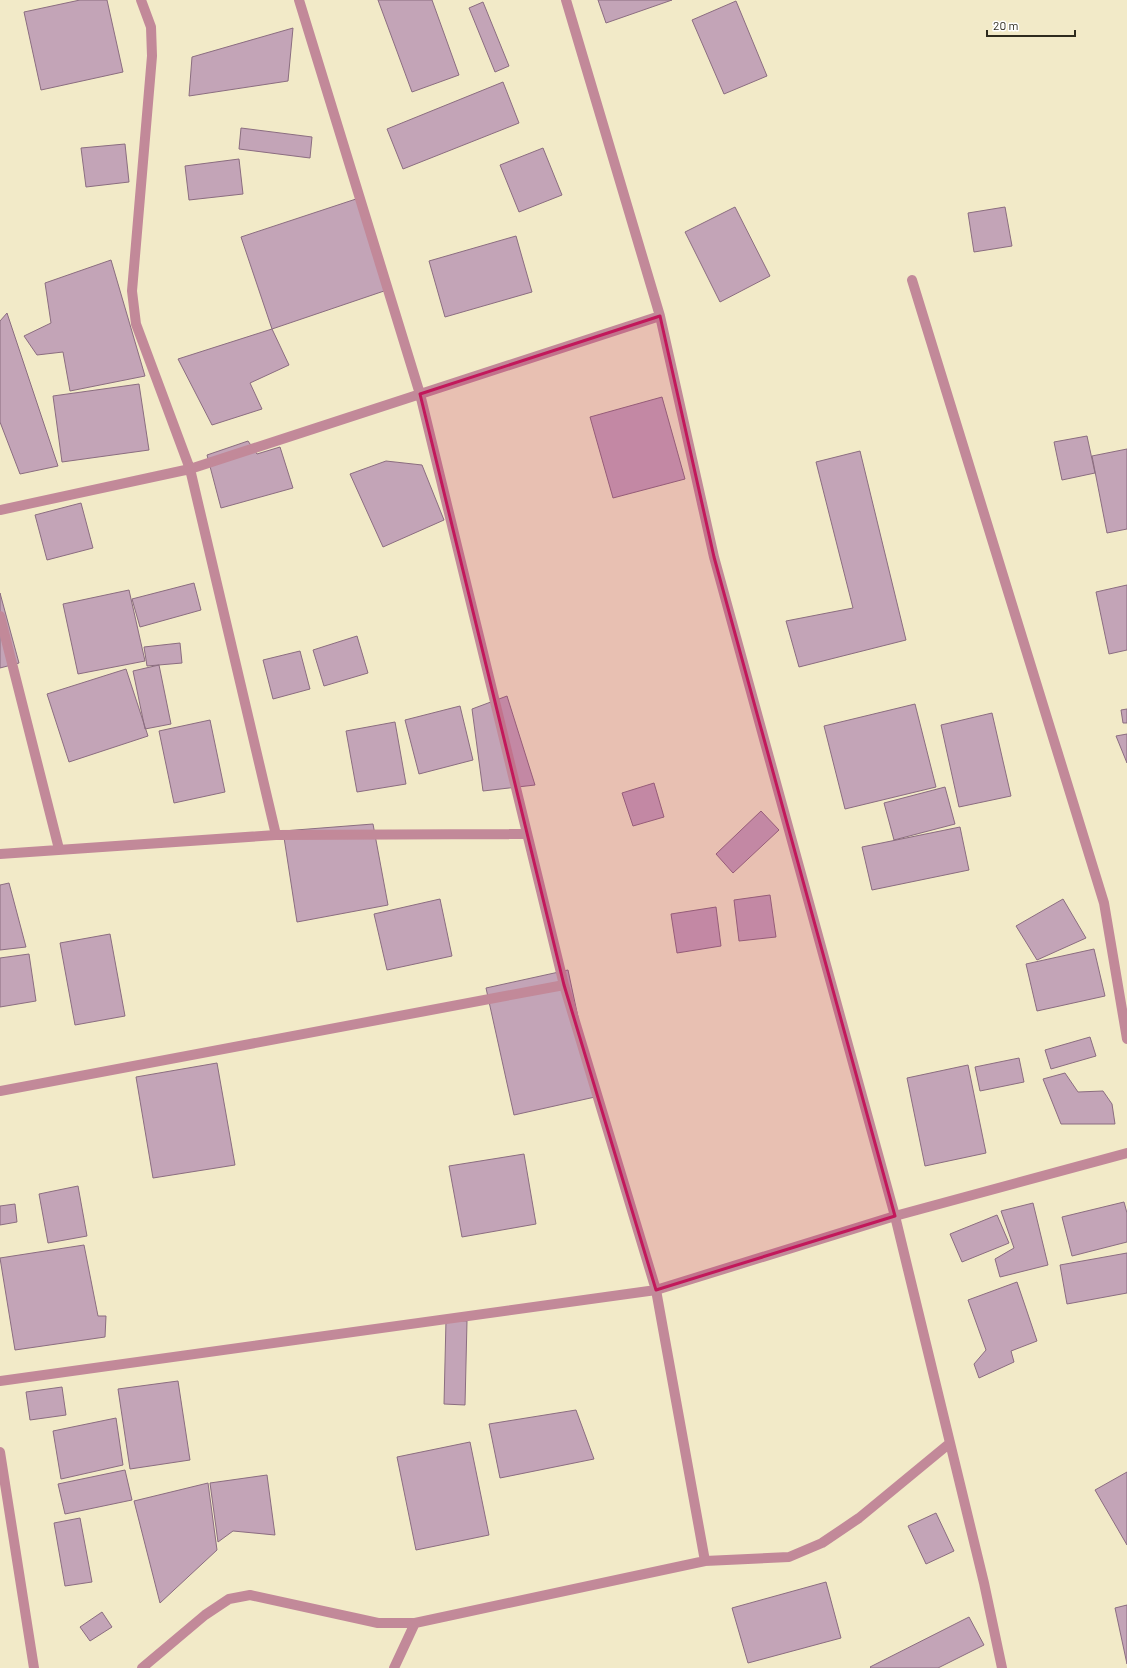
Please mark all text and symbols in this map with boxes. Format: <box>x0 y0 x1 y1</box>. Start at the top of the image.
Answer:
scale bar <box>987 12 1075 38</box>
text: 20 m <box>993 18 1019 32</box>

